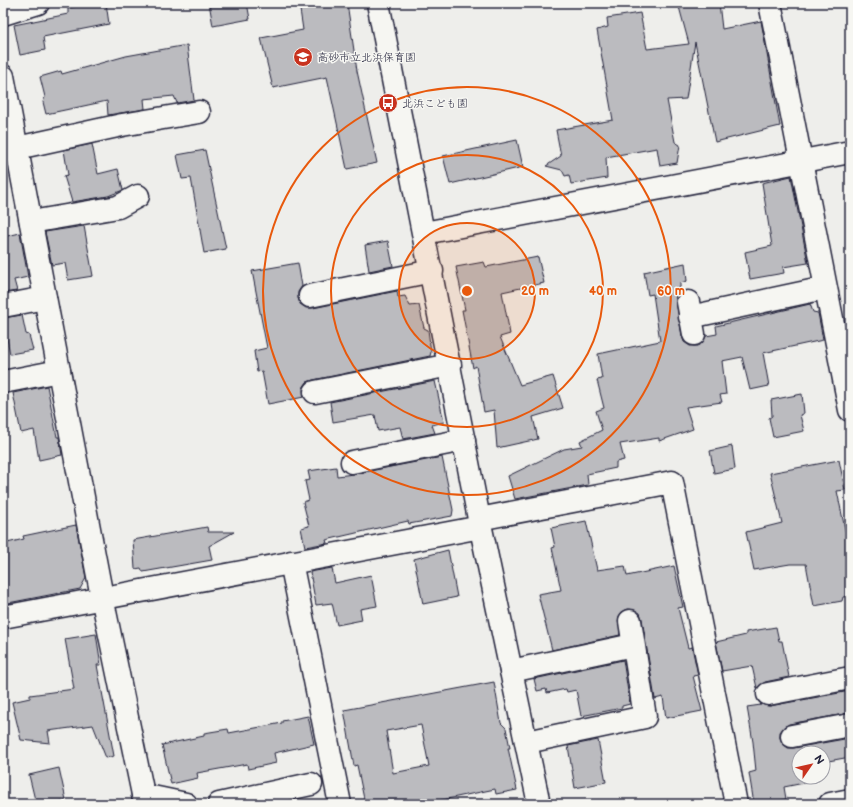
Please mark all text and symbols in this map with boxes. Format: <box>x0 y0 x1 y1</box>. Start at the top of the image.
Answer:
school or university icon: 高砂市立北浜保育園 <box>292 46 314 68</box>
place label: 高砂市立北浜保育園 <box>317 51 416 64</box>
bus stop icon: 北浜こども園 <box>377 92 399 114</box>
place label: 北浜こども園 <box>402 97 468 110</box>
centre of rings <box>460 284 474 298</box>
text: 20 m <box>521 284 549 299</box>
text: 40 m <box>589 284 617 299</box>
text: 60 m <box>657 284 685 299</box>
north arrow <box>791 745 831 785</box>
text: N <box>811 753 827 767</box>

